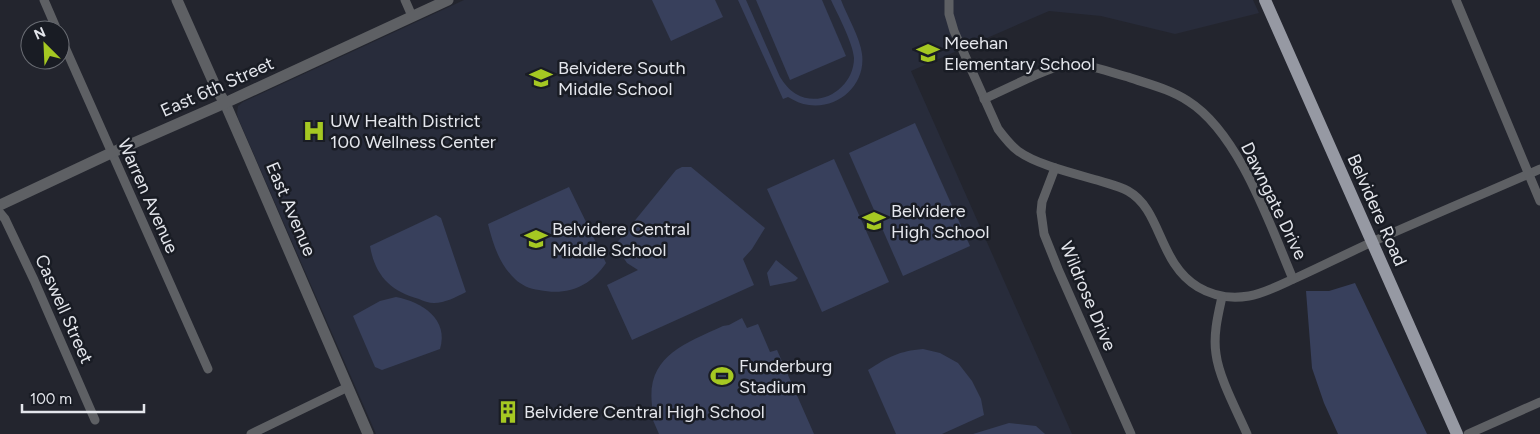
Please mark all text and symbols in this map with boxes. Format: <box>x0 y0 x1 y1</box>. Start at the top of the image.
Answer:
north arrow <box>20 20 70 70</box>
text: N <box>32 24 48 44</box>
place label: Meehan Elementary School <box>944 32 1095 75</box>
school or university icon: Meehan Elementary School <box>915 40 941 66</box>
street label: East 6th Street <box>157 52 277 122</box>
place label: Belvidere South Middle School <box>558 57 685 100</box>
school or university icon: Belvidere South Middle School <box>528 65 554 91</box>
place label: UW Health District 100 Wellness Center <box>330 110 496 153</box>
hospital icon: UW Health District 100 Wellness Center <box>301 118 327 144</box>
street label: Warren Avenue <box>113 135 183 257</box>
street label: Dawngate Drive <box>1236 139 1312 263</box>
street label: Belvidere Road <box>1342 150 1412 270</box>
street label: East Avenue <box>261 159 321 260</box>
place label: Belvidere High School <box>891 200 989 243</box>
school or university icon: Belvidere High School <box>861 208 887 234</box>
place label: Belvidere Central Middle School <box>552 218 690 261</box>
school or university icon: Belvidere Central Middle School <box>523 226 549 252</box>
street label: Wildrose Drive <box>1055 238 1121 354</box>
street label: Caswell Street <box>30 251 98 367</box>
place label: Funderburg Stadium <box>739 355 832 398</box>
sports icon: Funderburg Stadium <box>709 363 735 389</box>
scale bar <box>22 382 145 414</box>
text: 100 m <box>30 390 72 408</box>
building icon: Belvidere Central High School <box>495 399 521 425</box>
place label: Belvidere Central High School <box>524 401 765 423</box>

